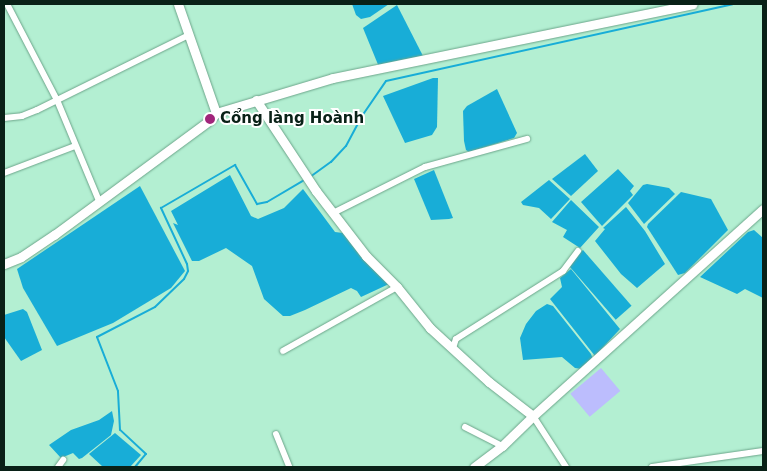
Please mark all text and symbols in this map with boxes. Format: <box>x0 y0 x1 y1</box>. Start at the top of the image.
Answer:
place label: Cổng làng Hoành <box>220 110 364 128</box>
marker: Cổng làng Hoành <box>204 113 216 125</box>

